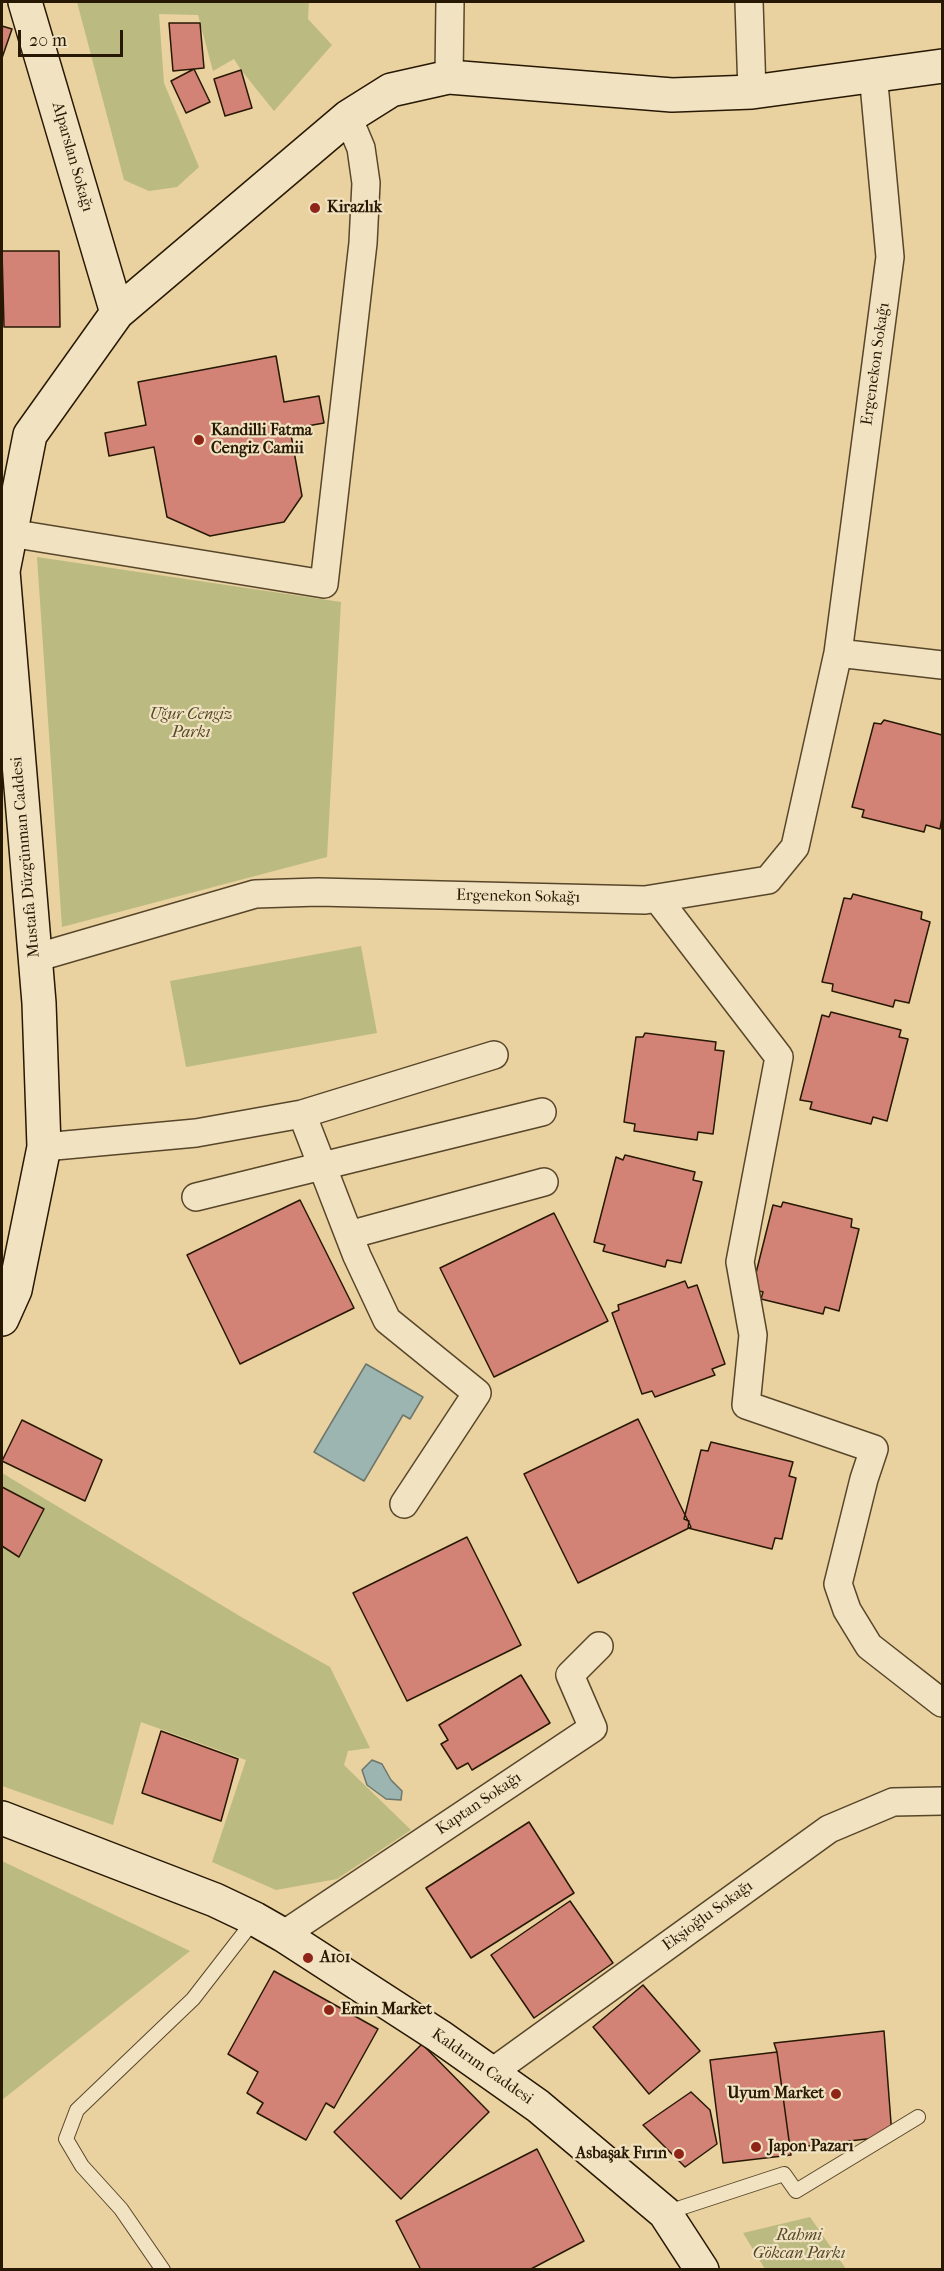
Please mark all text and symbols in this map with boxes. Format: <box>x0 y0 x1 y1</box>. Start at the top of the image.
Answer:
scale bar <box>21 18 126 56</box>
text: 20 m <box>29 30 67 51</box>
street label: Alparslan Sokağı <box>47 100 97 214</box>
place label: Kirazlık <box>327 198 382 218</box>
marker: Kirazlık <box>308 201 322 215</box>
street label: Ergenekon Sokağı <box>858 301 894 427</box>
place label: Kandilli Fatma Cengiz Camii <box>211 421 312 459</box>
marker: Kandilli Fatma Cengiz Camii <box>192 433 206 447</box>
park label: Uğur Cengiz Parkı <box>149 705 233 743</box>
street label: Mustafa Düzgünman Caddesi <box>8 756 44 958</box>
street label: Ergenekon Sokağı <box>456 886 580 908</box>
street label: Kaptan Sokağı <box>433 1768 525 1840</box>
street label: Ekşioğlu Sokağı <box>659 1877 757 1955</box>
place label: A101 <box>320 1948 350 1968</box>
marker: A101 <box>301 1951 315 1965</box>
place label: Emin Market <box>341 2000 432 2020</box>
marker: Emin Market <box>322 2003 336 2017</box>
street label: Kaldırım Caddesi <box>428 2025 536 2109</box>
place label: Uyum Market <box>727 2084 824 2104</box>
marker: Uyum Market <box>829 2087 843 2101</box>
place label: Japon Pazarı <box>768 2137 853 2157</box>
marker: Japon Pazarı <box>749 2140 763 2154</box>
place label: Asbaşak Fırın <box>576 2144 667 2164</box>
marker: Asbaşak Fırın <box>672 2147 686 2161</box>
park label: Rahmi Gökcan Parkı <box>753 2226 845 2264</box>

